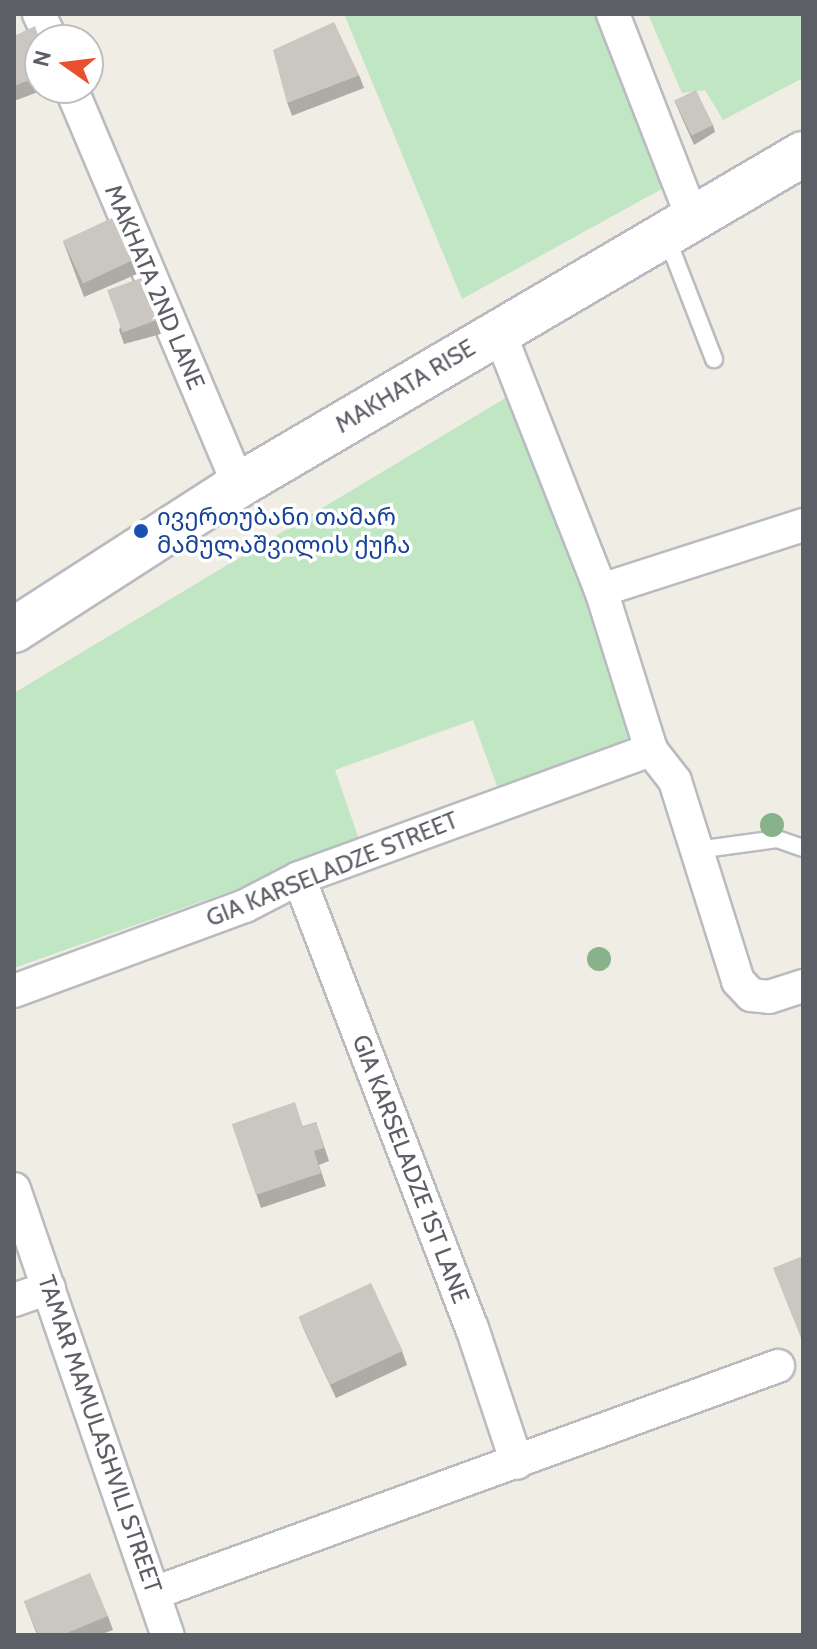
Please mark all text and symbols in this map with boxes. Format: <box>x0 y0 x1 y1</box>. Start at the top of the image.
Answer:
north arrow <box>24 24 104 104</box>
text: N <box>27 48 57 69</box>
street label: MAKHATA 2ND LANE <box>99 180 211 394</box>
street label: MAKHATA RISE <box>330 333 480 439</box>
place label: ივერთუბანი თამარ მამულაშვილის ქუჩა <box>157 503 410 559</box>
marker: ივერთუბანი თამარ მამულაშვილის ქუჩა <box>132 522 150 540</box>
street label: GIA KARSELADZE STREET <box>202 805 462 933</box>
street label: GIA KARSELADZE 1ST LANE <box>346 1031 476 1307</box>
street label: TAMAR MAMULASHVILI STREET <box>32 1271 168 1597</box>

